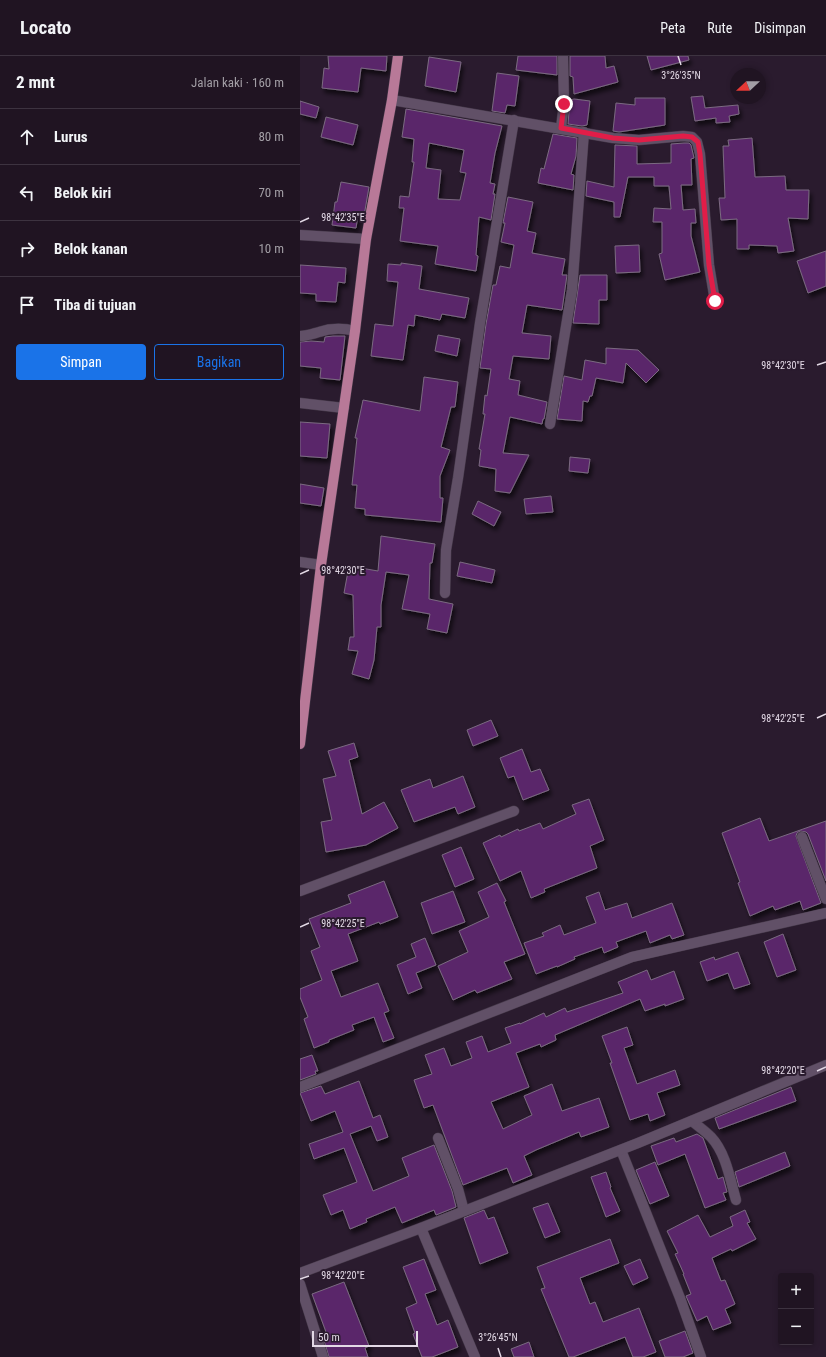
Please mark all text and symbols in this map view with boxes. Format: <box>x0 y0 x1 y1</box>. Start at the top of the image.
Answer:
text: Locato <box>20 16 71 39</box>
text: Peta <box>660 20 685 36</box>
text: Rute <box>707 20 732 36</box>
text: Disimpan <box>754 20 806 36</box>
north arrow <box>730 68 766 104</box>
text: 3°26'35"N <box>661 70 701 81</box>
text: 2 mnt <box>16 72 55 92</box>
text: Jalan kaki · 160 m <box>191 75 284 90</box>
route end <box>555 95 573 113</box>
icon: ahead <box>16 126 38 148</box>
text: Lurus <box>54 128 88 146</box>
text: 80 m <box>258 129 284 144</box>
icon: left <box>16 182 38 204</box>
text: Belok kiri <box>54 184 111 202</box>
text: 70 m <box>258 185 284 200</box>
text: 98°42'35"E <box>321 212 365 223</box>
icon: right <box>16 238 38 260</box>
text: Belok kanan <box>54 240 128 258</box>
text: 10 m <box>258 241 284 256</box>
route start <box>706 292 724 310</box>
icon: arrive <box>16 294 38 316</box>
text: Tiba di tujuan <box>54 296 136 314</box>
button: Simpan <box>16 344 146 380</box>
button: Bagikan <box>154 344 284 380</box>
text: 98°42'30"E <box>761 360 805 371</box>
text: 98°42'30"E <box>321 565 365 576</box>
text: 98°42'25"E <box>761 713 805 724</box>
text: 98°42'25"E <box>321 918 365 929</box>
text: 98°42'20"E <box>761 1065 805 1076</box>
text: 98°42'20"E <box>321 1270 365 1281</box>
map controls <box>778 1273 814 1345</box>
button: + <box>778 1273 814 1309</box>
button: − <box>778 1309 814 1345</box>
scale bar <box>312 1329 418 1348</box>
text: 50 m <box>318 1331 340 1344</box>
text: 3°26'45"N <box>478 1332 518 1343</box>

